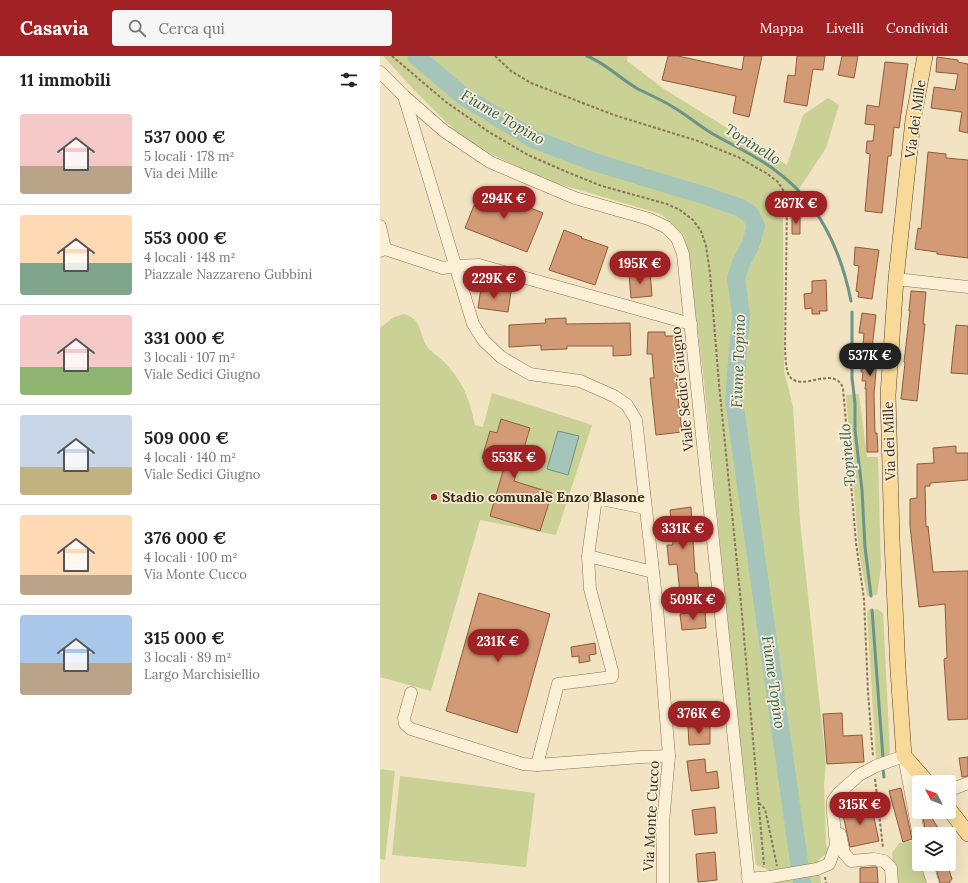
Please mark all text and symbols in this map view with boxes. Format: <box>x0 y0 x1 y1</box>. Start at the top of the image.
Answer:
search box <box>112 10 392 46</box>
text: Casavia <box>20 16 88 40</box>
icon: search <box>126 17 148 39</box>
text: Cerca qui <box>158 19 225 38</box>
text: Mappa <box>760 19 804 37</box>
text: Livelli <box>826 19 864 37</box>
text: Condividi <box>886 19 948 37</box>
text: 11 immobili <box>20 69 111 91</box>
icon: filters <box>338 69 360 91</box>
street label: Via dei Mille <box>900 78 929 161</box>
water label: Fiume Topino <box>458 85 548 149</box>
water label: Topinello <box>721 119 785 169</box>
text: 537 000 € <box>144 126 226 148</box>
icon: home <box>52 130 100 178</box>
text: 5 locali · 178 m² <box>144 148 235 165</box>
text: Via dei Mille <box>144 165 218 182</box>
pin: 294K € <box>471 186 537 220</box>
text: 294K € <box>482 190 526 207</box>
pin: 267K € <box>763 191 829 225</box>
text: 267K € <box>774 195 818 212</box>
text: 553 000 € <box>144 227 227 249</box>
icon: home <box>52 231 100 279</box>
text: 4 locali · 148 m² <box>144 249 236 266</box>
pin: 195K € <box>607 251 673 285</box>
text: 195K € <box>619 255 661 272</box>
text: Piazzale Nazzareno Gubbini <box>144 266 312 283</box>
pin: 229K € <box>461 266 527 300</box>
text: 229K € <box>472 270 516 287</box>
water label: Fiume Topino <box>727 314 749 408</box>
street label: Viale Sedici Giugno <box>666 326 698 453</box>
text: 331 000 € <box>144 327 225 349</box>
icon: home <box>52 331 100 379</box>
pin: 537K € <box>837 343 903 377</box>
text: 537K € <box>848 347 892 364</box>
text: 3 locali · 107 m² <box>144 349 235 366</box>
text: Viale Sedici Giugno <box>144 366 260 383</box>
street label: Via dei Mille <box>879 401 899 482</box>
water label: Topinello <box>835 423 859 487</box>
text: 509 000 € <box>144 427 229 449</box>
icon: home <box>52 431 100 479</box>
pin: 553K € <box>481 445 547 479</box>
text: 4 locali · 140 m² <box>144 449 236 466</box>
text: 553K € <box>492 449 536 466</box>
text: Viale Sedici Giugno <box>144 466 260 483</box>
place label: Stadio comunale Enzo Blasone <box>442 488 645 506</box>
marker: Stadio comunale Enzo Blasone <box>429 492 439 502</box>
pin: 331K € <box>650 516 716 550</box>
text: 331K € <box>661 520 705 537</box>
text: 376 000 € <box>144 527 226 549</box>
icon: home <box>52 531 100 579</box>
text: 4 locali · 100 m² <box>144 549 237 566</box>
text: Via Monte Cucco <box>144 566 247 583</box>
pin: 509K € <box>660 587 726 621</box>
text: 509K € <box>670 591 716 608</box>
text: 315 000 € <box>144 627 225 649</box>
pin: 231K € <box>465 629 531 663</box>
icon: home <box>52 631 100 679</box>
text: 231K € <box>477 633 519 650</box>
water label: Fiume Topino <box>758 634 790 730</box>
text: 3 locali · 89 m² <box>144 649 231 666</box>
text: Largo Marchisiellio <box>144 666 260 683</box>
pin: 376K € <box>666 701 732 735</box>
text: 376K € <box>677 705 721 722</box>
street label: Via Monte Cucco <box>639 760 663 873</box>
north arrow <box>912 775 956 819</box>
map controls <box>912 775 956 871</box>
pin: 315K € <box>827 792 893 826</box>
text: 315K € <box>839 796 881 813</box>
button: layers <box>912 827 956 871</box>

